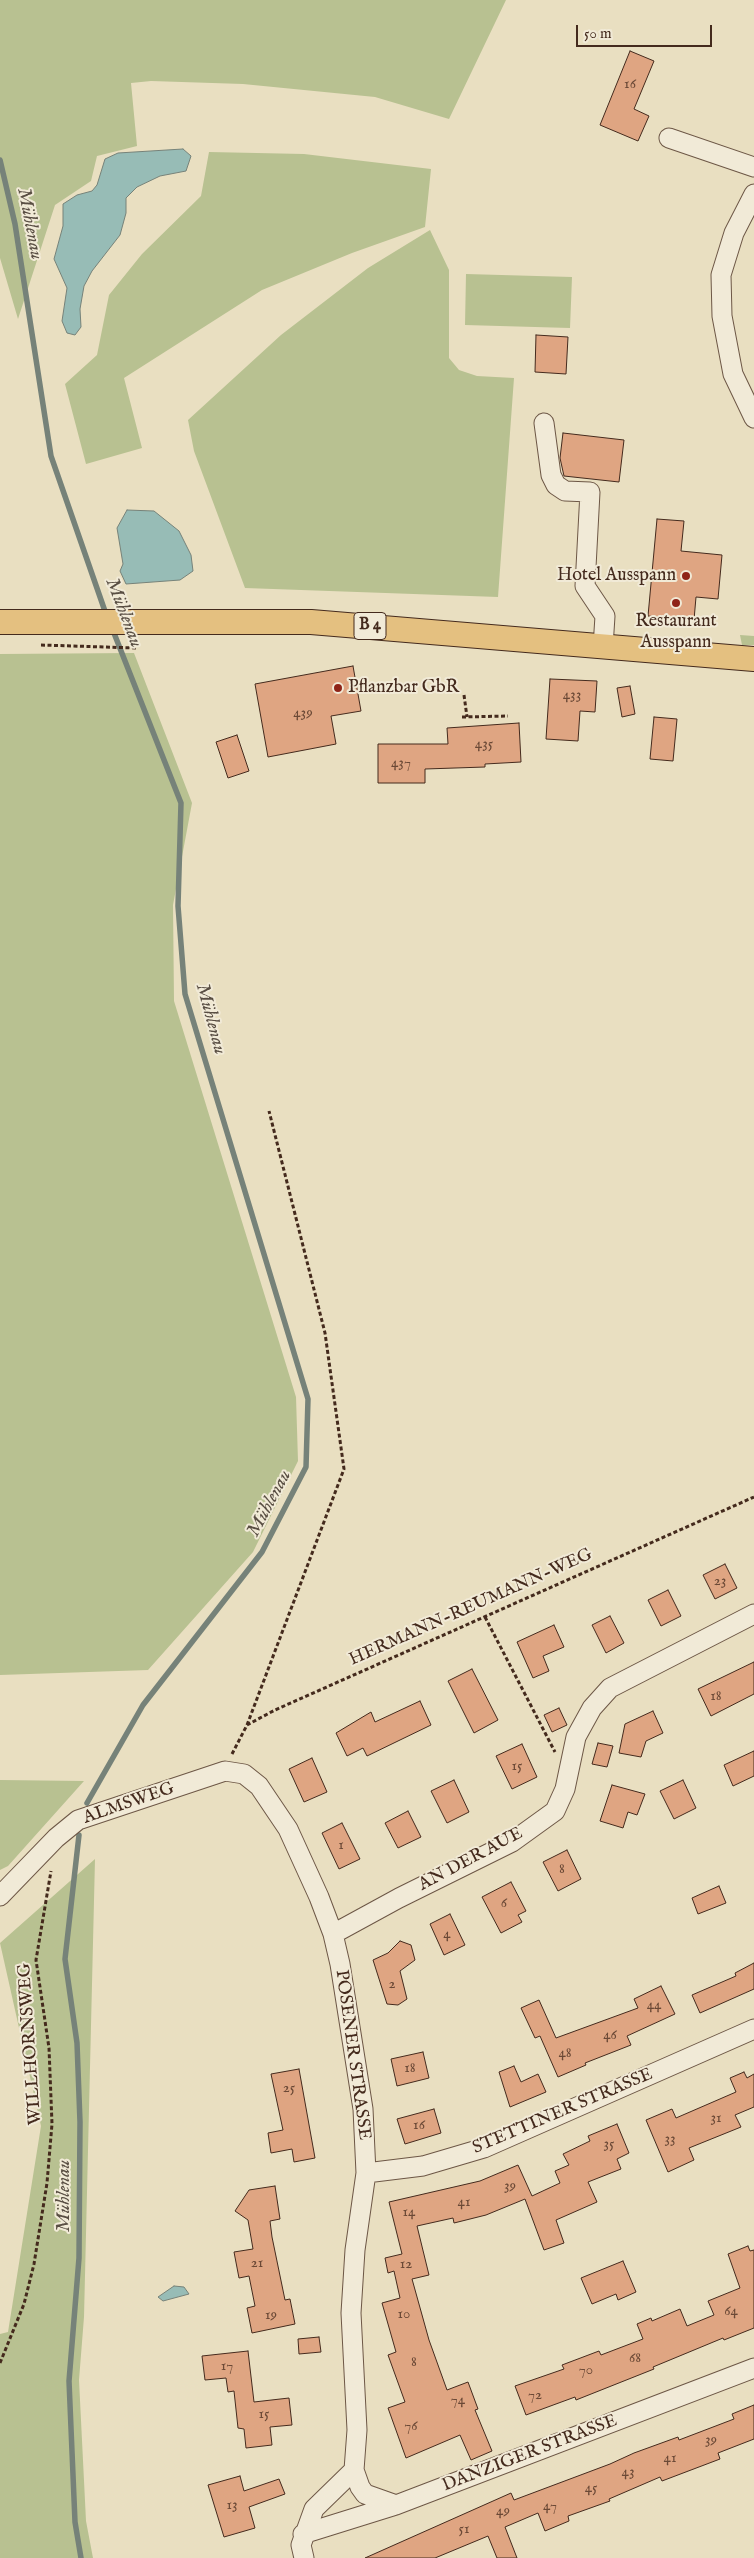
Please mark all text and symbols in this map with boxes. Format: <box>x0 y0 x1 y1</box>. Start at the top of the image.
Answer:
scale bar <box>579 15 715 47</box>
text: 50 m <box>584 24 612 43</box>
house number: 16 <box>624 76 636 94</box>
water label: Mühlenau <box>11 186 47 262</box>
place label: Hotel Ausspann <box>557 565 676 587</box>
marker: Hotel Ausspann <box>680 570 692 582</box>
water label: Mühlenau <box>99 575 147 651</box>
marker: Restaurant Ausspann <box>670 597 682 609</box>
place label: Restaurant Ausspann <box>635 611 717 654</box>
road number: B 4 <box>354 612 386 640</box>
place label: Pflanzbar GbR <box>348 677 459 699</box>
marker: Pflanzbar GbR <box>332 682 344 694</box>
house number: 433 <box>563 687 581 705</box>
house number: 439 <box>293 705 313 723</box>
house number: 435 <box>475 736 493 754</box>
house number: 437 <box>391 755 411 773</box>
water label: Mühlenau <box>190 981 230 1057</box>
water label: Mühlenau <box>243 1467 297 1541</box>
street label: HERMANN-REUMANN-WEG <box>346 1544 596 1672</box>
house number: 23 <box>714 1573 726 1591</box>
house number: 18 <box>710 1688 722 1706</box>
house number: 15 <box>511 1758 523 1776</box>
street label: ALMSWEG <box>81 1778 177 1830</box>
street label: AN DER AUE <box>415 1823 527 1897</box>
house number: 1 <box>338 1837 344 1855</box>
house number: 8 <box>559 1861 565 1879</box>
house number: 6 <box>501 1895 507 1913</box>
house number: 4 <box>443 1926 451 1944</box>
street label: WILLHORNSWEG <box>15 1962 47 2126</box>
street label: POSENER STRASSE <box>329 1969 375 2141</box>
house number: 2 <box>388 1976 396 1994</box>
house number: 44 <box>647 1997 661 2015</box>
house number: 46 <box>603 2027 617 2045</box>
house number: 48 <box>558 2045 572 2063</box>
house number: 18 <box>404 2060 416 2078</box>
street label: STETTINER STRASSE <box>470 2064 656 2160</box>
house number: 25 <box>283 2080 295 2098</box>
house number: 31 <box>710 2110 722 2128</box>
house number: 16 <box>413 2117 425 2135</box>
house number: 33 <box>664 2131 676 2149</box>
house number: 35 <box>603 2136 615 2154</box>
water label: Mühlenau <box>54 2160 76 2232</box>
house number: 39 <box>504 2178 516 2196</box>
house number: 41 <box>458 2194 470 2212</box>
house number: 14 <box>403 2204 415 2222</box>
house number: 21 <box>251 2255 263 2273</box>
house number: 12 <box>400 2256 412 2274</box>
house number: 64 <box>724 2303 738 2321</box>
house number: 10 <box>398 2306 410 2324</box>
house number: 19 <box>265 2307 277 2325</box>
house number: 68 <box>629 2350 641 2368</box>
house number: 8 <box>411 2354 417 2372</box>
house number: 17 <box>221 2358 233 2376</box>
house number: 70 <box>579 2362 593 2380</box>
house number: 72 <box>528 2387 542 2405</box>
house number: 74 <box>451 2392 465 2410</box>
house number: 15 <box>258 2406 270 2424</box>
street label: DANZIGER STRASSE <box>440 2411 620 2497</box>
house number: 76 <box>404 2418 418 2436</box>
house number: 39 <box>705 2432 717 2450</box>
house number: 41 <box>664 2450 676 2468</box>
house number: 43 <box>622 2464 634 2482</box>
house number: 45 <box>585 2480 597 2498</box>
house number: 13 <box>226 2497 238 2515</box>
house number: 47 <box>543 2498 557 2516</box>
house number: 49 <box>496 2503 510 2521</box>
house number: 51 <box>458 2521 470 2539</box>

